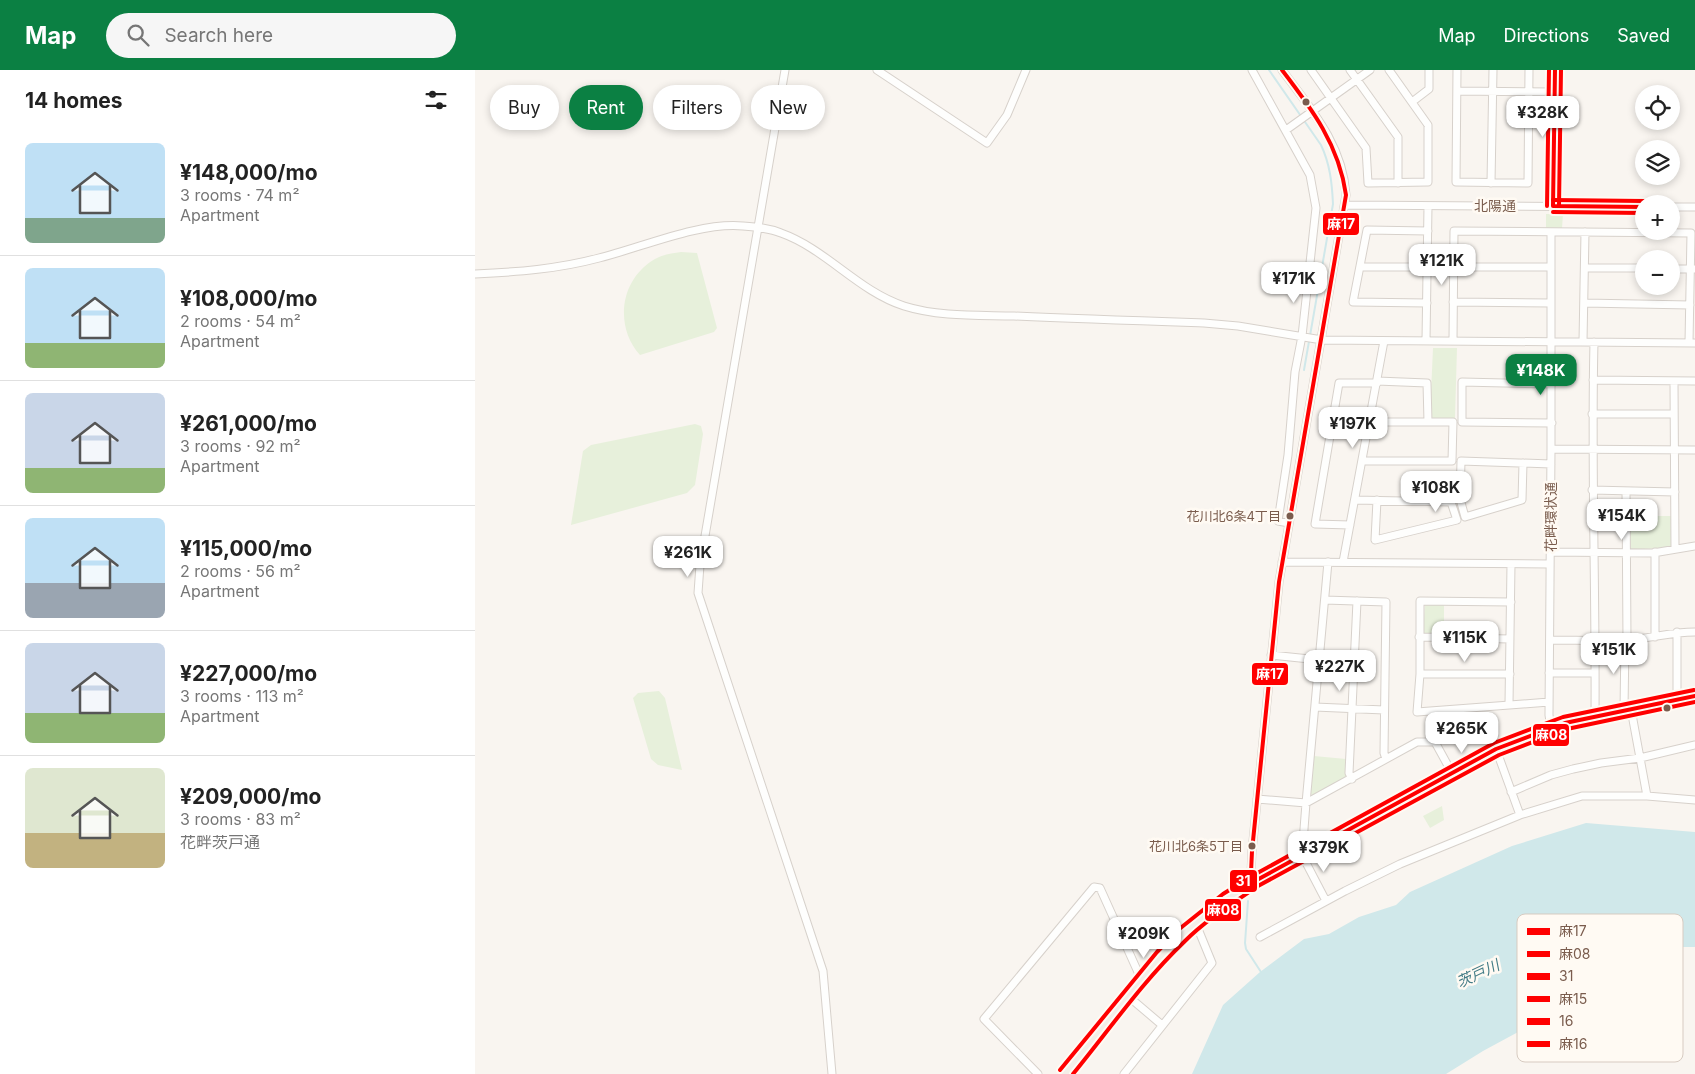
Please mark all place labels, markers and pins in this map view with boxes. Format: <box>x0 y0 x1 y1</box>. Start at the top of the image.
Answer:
pin: ¥328K <box>1508 96 1578 138</box>
unlabelled marker <box>1301 97 1311 107</box>
pin: ¥121K <box>1407 244 1477 286</box>
pin: ¥171K <box>1259 262 1329 304</box>
pin: ¥148K <box>1506 354 1576 396</box>
pin: ¥197K <box>1318 406 1388 449</box>
pin: ¥108K <box>1401 470 1471 513</box>
pin: ¥154K <box>1587 498 1657 541</box>
place label: 花川北6条4丁目 <box>1187 508 1281 524</box>
marker: 花川北6条4丁目 <box>1285 511 1295 521</box>
pin: ¥261K <box>653 536 723 578</box>
pin: ¥115K <box>1430 620 1500 663</box>
pin: ¥151K <box>1579 632 1649 675</box>
pin: ¥227K <box>1305 650 1375 692</box>
unlabelled marker <box>1662 703 1672 713</box>
pin: ¥265K <box>1427 712 1497 754</box>
pin: ¥379K <box>1289 830 1359 873</box>
place label: 花川北6条5丁目 <box>1149 838 1243 854</box>
marker: 花川北6条5丁目 <box>1247 841 1257 851</box>
pin: ¥209K <box>1109 916 1179 959</box>

